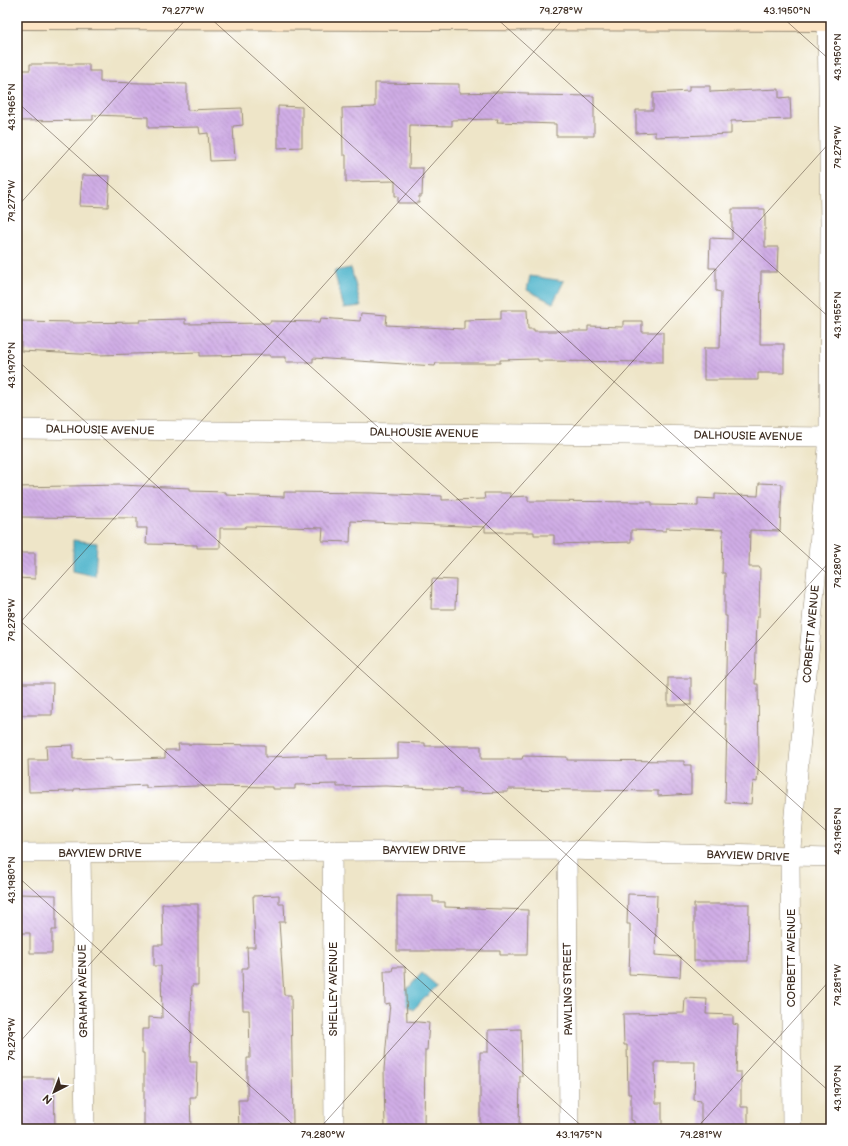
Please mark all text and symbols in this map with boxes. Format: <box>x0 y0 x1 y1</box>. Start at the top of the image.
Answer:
text: 79.277°W <box>162 5 204 17</box>
text: 79.278°W <box>540 5 583 17</box>
text: 43.1950°N <box>763 5 811 17</box>
text: 43.1950°N <box>832 33 844 81</box>
text: 43.1965°N <box>6 83 18 131</box>
text: 79.279°W <box>832 126 844 168</box>
text: 79.277°W <box>6 180 18 222</box>
text: 43.1955°N <box>832 291 844 339</box>
text: 43.1970°N <box>6 342 18 388</box>
street label: DALHOUSIE AVENUE <box>45 423 155 437</box>
street label: DALHOUSIE AVENUE <box>369 426 479 440</box>
street label: DALHOUSIE AVENUE <box>693 429 803 443</box>
text: 79.280°W <box>832 544 844 588</box>
street label: CORBETT AVENUE <box>800 584 822 684</box>
text: 79.278°W <box>6 599 18 642</box>
text: 43.1965°N <box>832 807 844 855</box>
street label: BAYVIEW DRIVE <box>382 844 466 857</box>
street label: BAYVIEW DRIVE <box>58 847 142 860</box>
street label: BAYVIEW DRIVE <box>706 848 790 864</box>
text: 43.1980°N <box>6 856 18 904</box>
street label: CORBETT AVENUE <box>785 909 798 1007</box>
street label: SHELLEY AVENUE <box>327 942 340 1036</box>
street label: PAWLING STREET <box>561 942 575 1036</box>
street label: GRAHAM AVENUE <box>76 944 90 1038</box>
text: 79.281°W <box>832 964 844 1006</box>
text: 79.279°W <box>6 1018 18 1060</box>
text: 43.1970°N <box>832 1065 844 1111</box>
north arrow <box>34 1072 74 1112</box>
text: N <box>40 1091 55 1107</box>
text: 79.280°W <box>301 1129 345 1141</box>
text: 43.1975°N <box>556 1129 602 1141</box>
text: 79.281°W <box>680 1129 722 1141</box>

